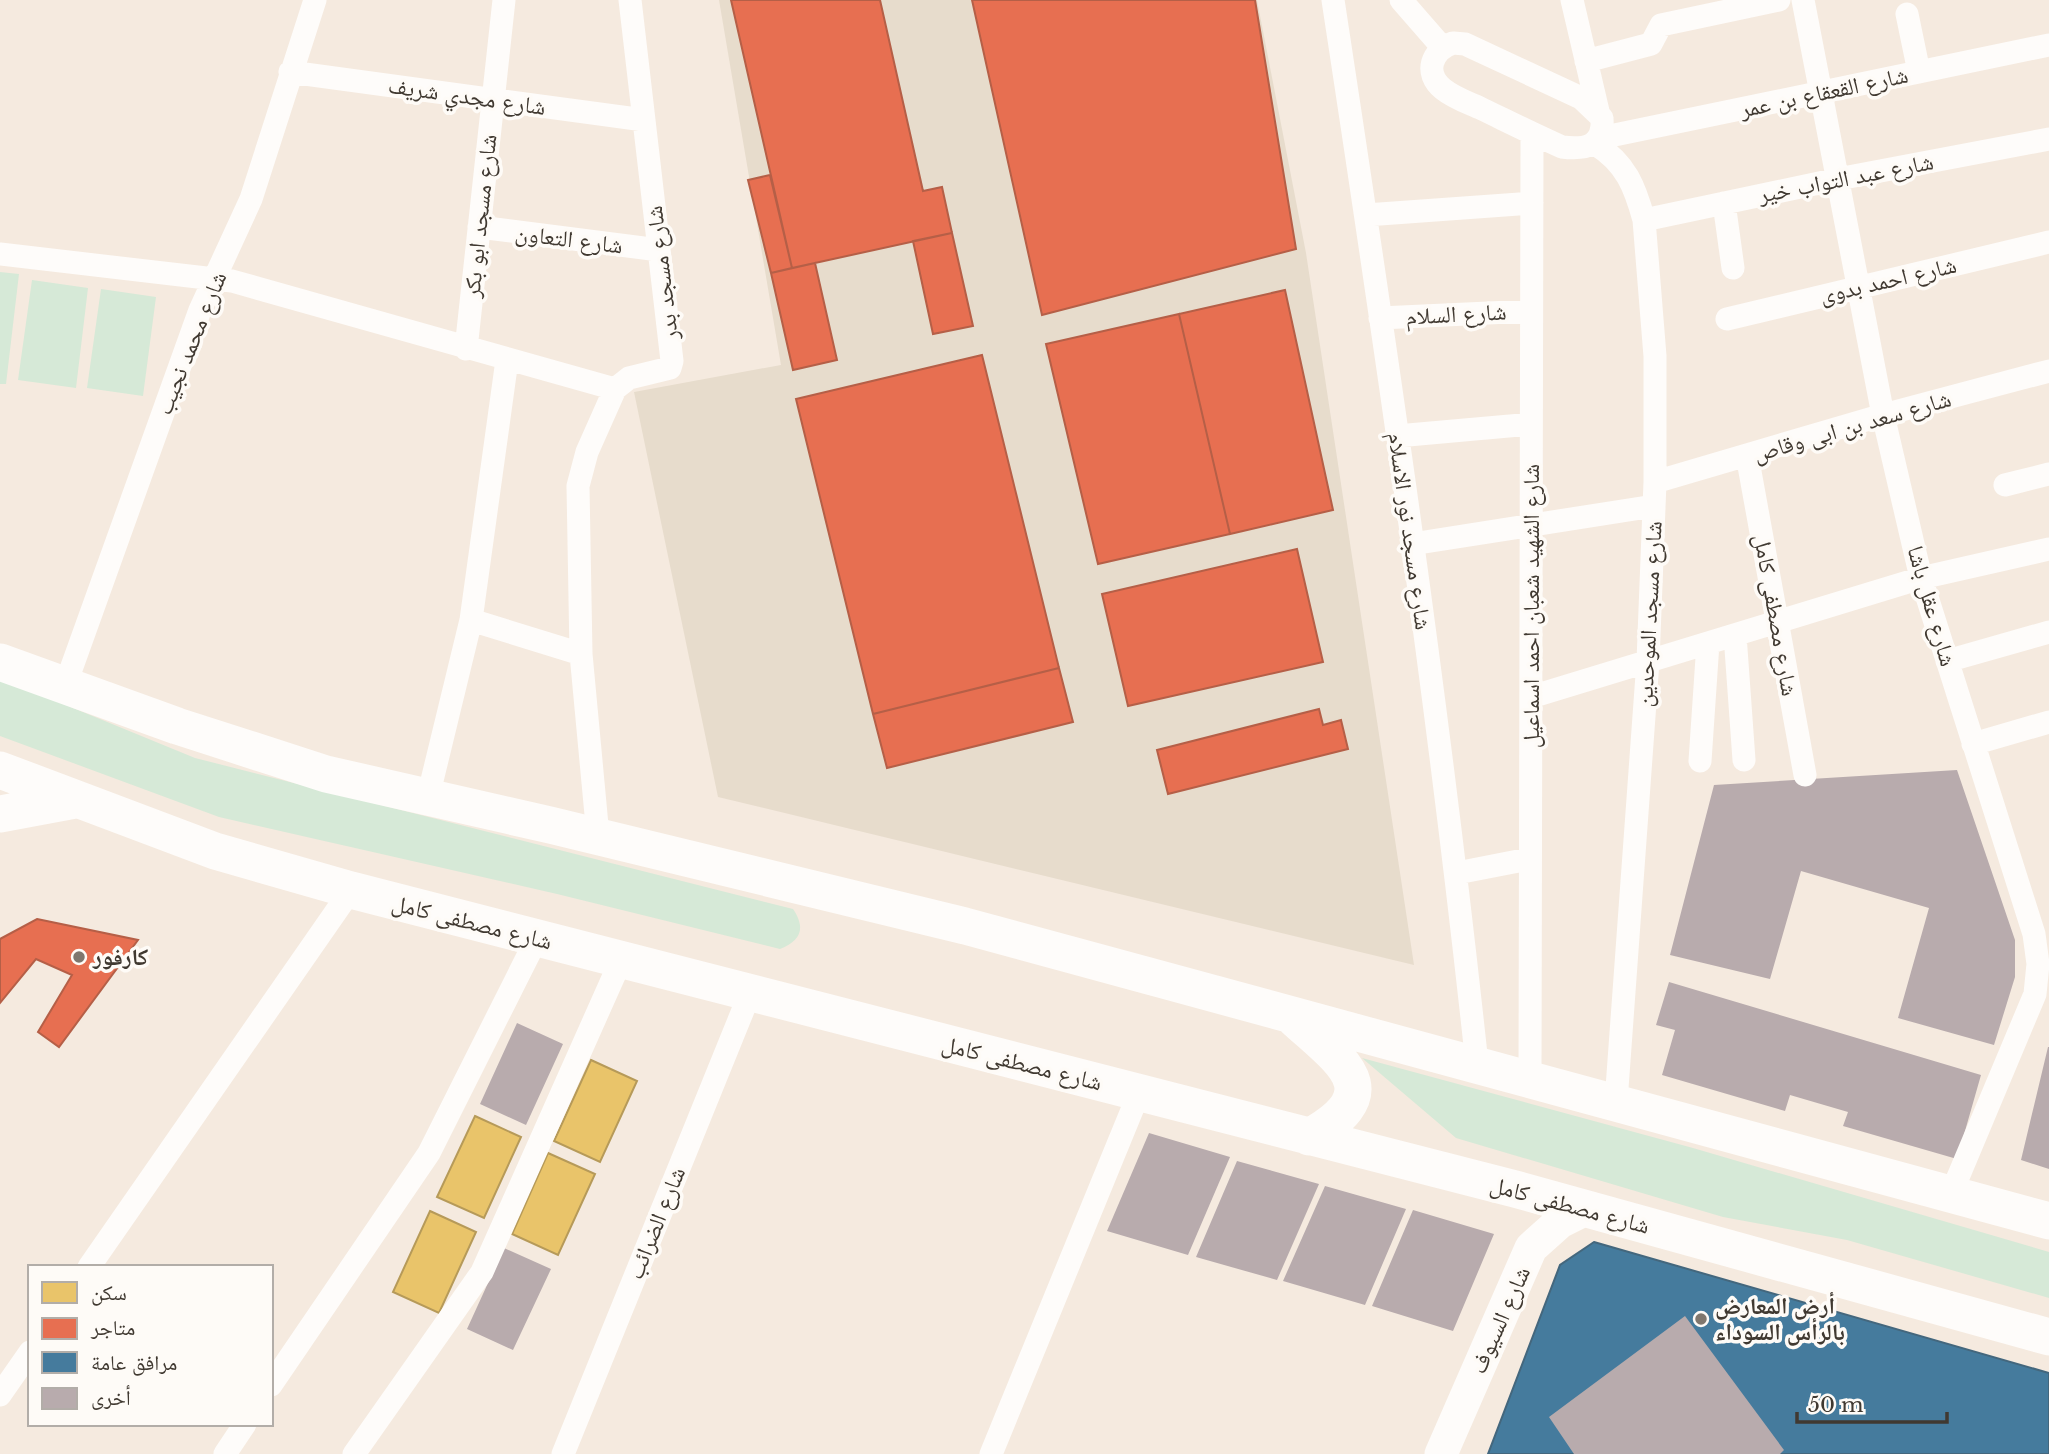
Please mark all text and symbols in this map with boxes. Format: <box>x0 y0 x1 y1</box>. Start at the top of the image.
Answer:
street label: شارع القعقاع بن عمر <box>1736 61 1911 125</box>
street label: شارع مجدي شريف <box>386 71 548 126</box>
street label: شارع مسجد ابو بكر <box>457 133 504 300</box>
street label: شارع عبد التواب خير <box>1755 147 1936 210</box>
street label: شارع مسجد بدر <box>640 204 685 343</box>
street label: شارع التعاون <box>513 218 625 261</box>
street label: شارع احمد بدوى <box>1817 251 1959 310</box>
street label: شارع محمد نجيب <box>150 267 233 419</box>
street label: شارع السلام <box>1405 297 1507 333</box>
street label: شارع سعد بن ابى وقاص <box>1750 384 1954 469</box>
street label: شارع مسجد نور الاسلام <box>1380 430 1438 632</box>
street label: شارع الشهيد شعبان احمد اسماعيل <box>1517 464 1546 748</box>
street label: شارع مسجد الموحدين <box>1630 520 1669 708</box>
street label: شارع مصطفى كامل <box>1747 532 1804 698</box>
street label: شارع عقل باشا <box>1900 542 1963 670</box>
street label: شارع مصطفى كامل <box>389 889 555 956</box>
place label: كارفور <box>92 943 148 971</box>
marker: كارفور <box>71 949 87 965</box>
street label: شارع مصطفى كامل <box>939 1030 1105 1097</box>
street label: شارع الضرائب <box>621 1163 692 1284</box>
street label: شارع مصطفى كامل <box>1487 1170 1653 1241</box>
street label: شارع السيوف <box>1464 1262 1537 1378</box>
legend <box>28 1265 273 1426</box>
text: سكن <box>91 1280 127 1306</box>
place label: أرض المعارض بالرأس السوداء <box>1715 1291 1845 1346</box>
marker: أرض المعارض بالرأس السوداء <box>1693 1311 1709 1327</box>
text: متاجر <box>90 1315 135 1341</box>
text: مرافق عامة <box>91 1350 177 1376</box>
scale bar <box>1797 1380 1948 1424</box>
text: أخرى <box>91 1385 131 1411</box>
text: 50 m <box>1808 1392 1864 1418</box>

